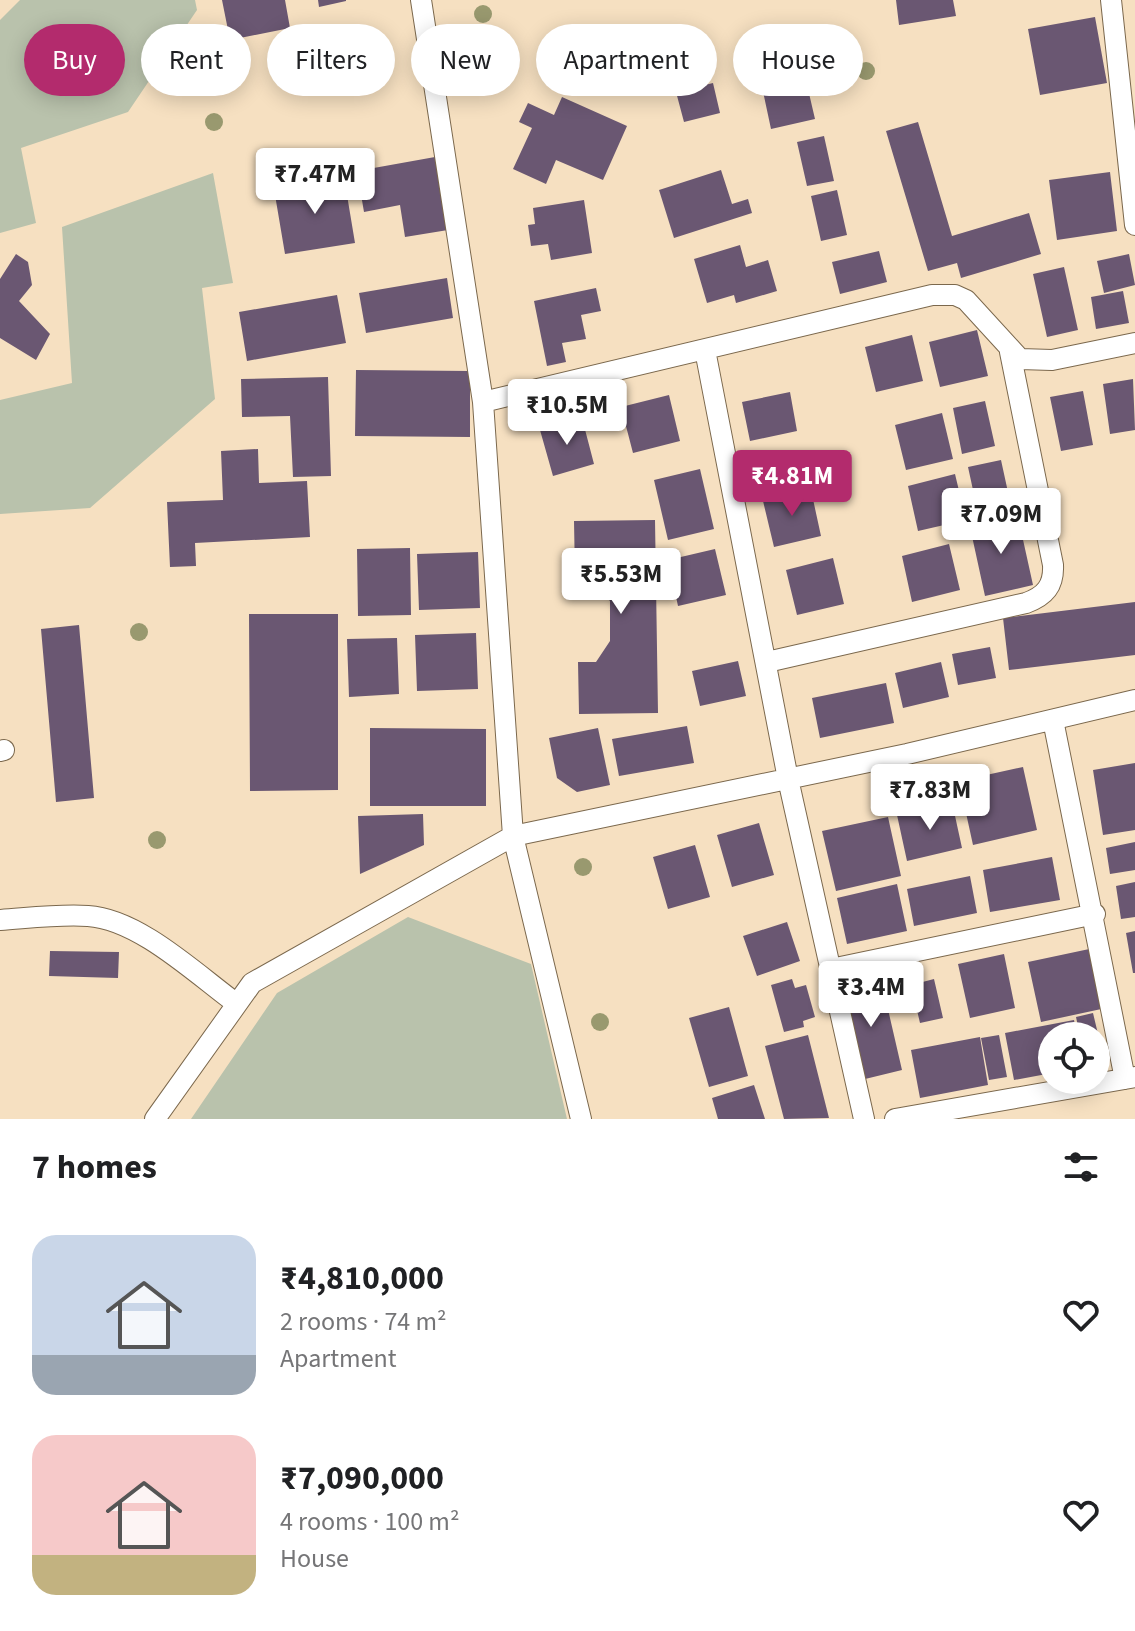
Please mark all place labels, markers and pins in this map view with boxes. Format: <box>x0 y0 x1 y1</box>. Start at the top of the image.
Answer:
pin: ₹7.47M <box>250 148 380 216</box>
pin: ₹10.5M <box>502 379 632 447</box>
pin: ₹4.81M <box>727 450 857 518</box>
pin: ₹7.09M <box>936 488 1066 556</box>
pin: ₹5.53M <box>556 548 686 616</box>
pin: ₹7.83M <box>865 764 995 832</box>
pin: ₹3.4M <box>815 961 927 1029</box>

